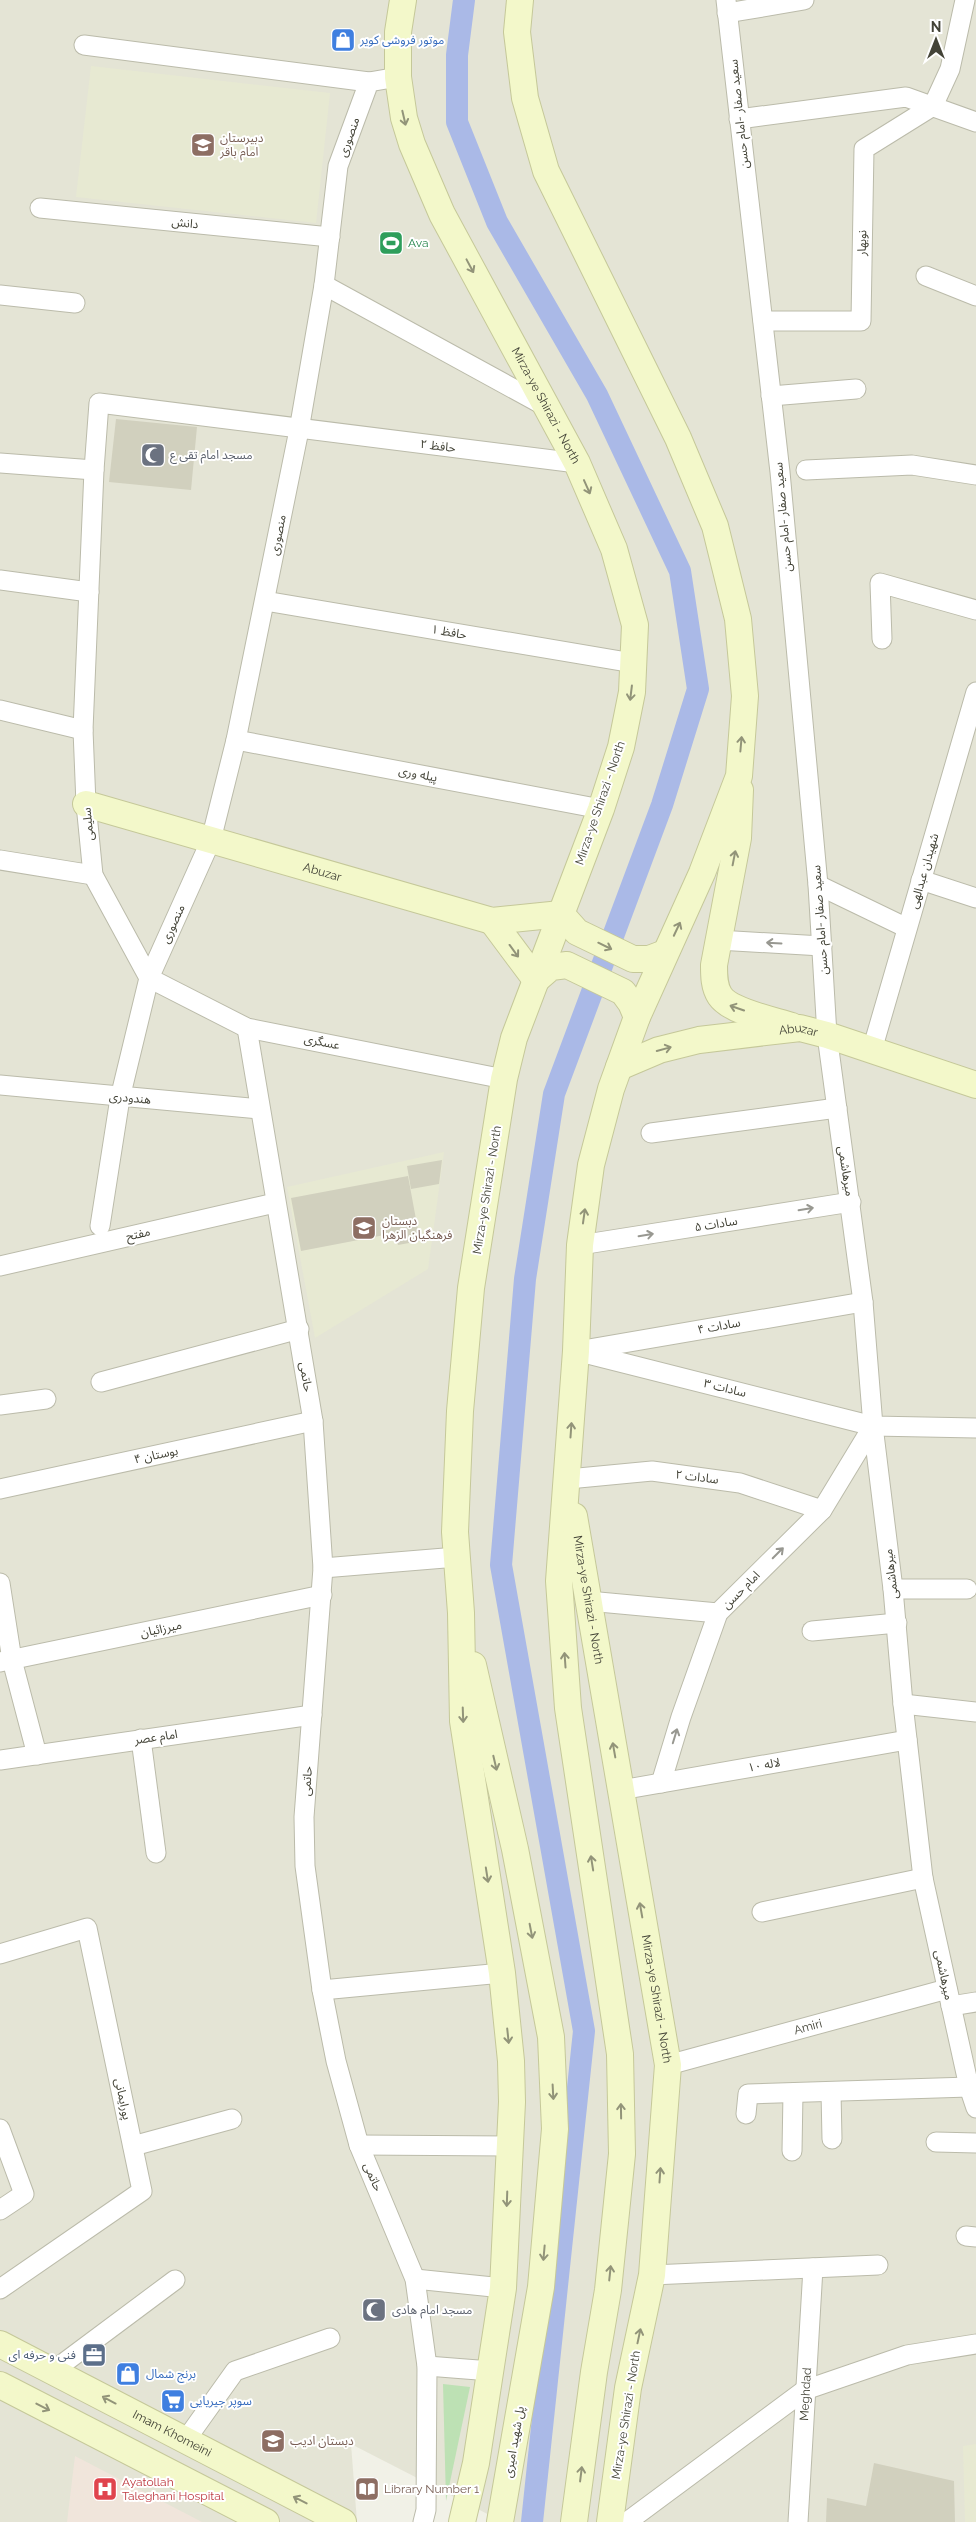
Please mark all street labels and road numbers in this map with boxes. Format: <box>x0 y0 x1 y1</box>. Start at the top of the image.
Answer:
street label: سعید صفار -امام حسن <box>726 58 754 169</box>
street label: منصوری <box>335 115 363 159</box>
street label: دانش <box>171 215 199 231</box>
street label: نوبهار <box>855 230 869 257</box>
street label: Mirza-ye Shirazi - North <box>509 345 583 466</box>
street label: حافظ ۲ <box>419 437 457 455</box>
street label: سعید صفار -امام حسن <box>771 461 797 572</box>
street label: منصوری <box>267 514 289 556</box>
street label: حافظ ۱ <box>430 622 468 642</box>
street label: Mirza-ye Shirazi - North <box>572 739 628 867</box>
street label: پیله وری <box>397 763 439 786</box>
street label: سلیمی <box>80 807 96 841</box>
street label: شهیدان عبدالهی <box>907 832 942 910</box>
street label: Abuzar <box>302 860 344 885</box>
street label: سعید صفار -امام حسن <box>809 865 833 975</box>
street label: منصوری <box>158 902 188 946</box>
street label: Abuzar <box>778 1021 820 1040</box>
street label: عسگری <box>303 1032 341 1052</box>
street label: هندودری <box>108 1089 152 1107</box>
street label: Mirza-ye Shirazi - North <box>470 1125 504 1255</box>
street label: میرهاشمی <box>835 1145 857 1197</box>
street label: سادات ۵ <box>693 1214 739 1234</box>
street label: مفتح <box>124 1224 152 1246</box>
street label: سادات ۴ <box>696 1315 742 1337</box>
street label: حاتمی <box>297 1361 315 1393</box>
street label: سادات ۳ <box>702 1376 748 1400</box>
street label: بوستان ۴ <box>133 1444 179 1467</box>
street label: سادات ۲ <box>675 1467 719 1487</box>
street label: Mirza-ye Shirazi - North <box>570 1534 606 1665</box>
street label: میرهاشمی <box>881 1548 901 1600</box>
street label: امام حسن <box>719 1568 764 1613</box>
street label: میرزائیان <box>139 1618 183 1640</box>
street label: امام عصر <box>132 1727 179 1749</box>
street label: لاله ۱۰ <box>747 1755 781 1775</box>
street label: حاتمی <box>299 1766 315 1796</box>
street label: Mirza-ye Shirazi - North <box>639 1934 675 2064</box>
street label: میرهاشمی <box>932 1949 956 2001</box>
street label: Amiri <box>792 2016 824 2037</box>
street label: پورایمانی <box>111 2077 134 2121</box>
street label: حاتمی <box>361 2160 385 2194</box>
street label: Mirza-ye Shirazi - North <box>609 2350 643 2480</box>
street label: Meghdad <box>797 2367 814 2421</box>
street label: پل شهید امیری <box>501 2405 528 2479</box>
street label: Imam Khomeini <box>130 2407 214 2460</box>

